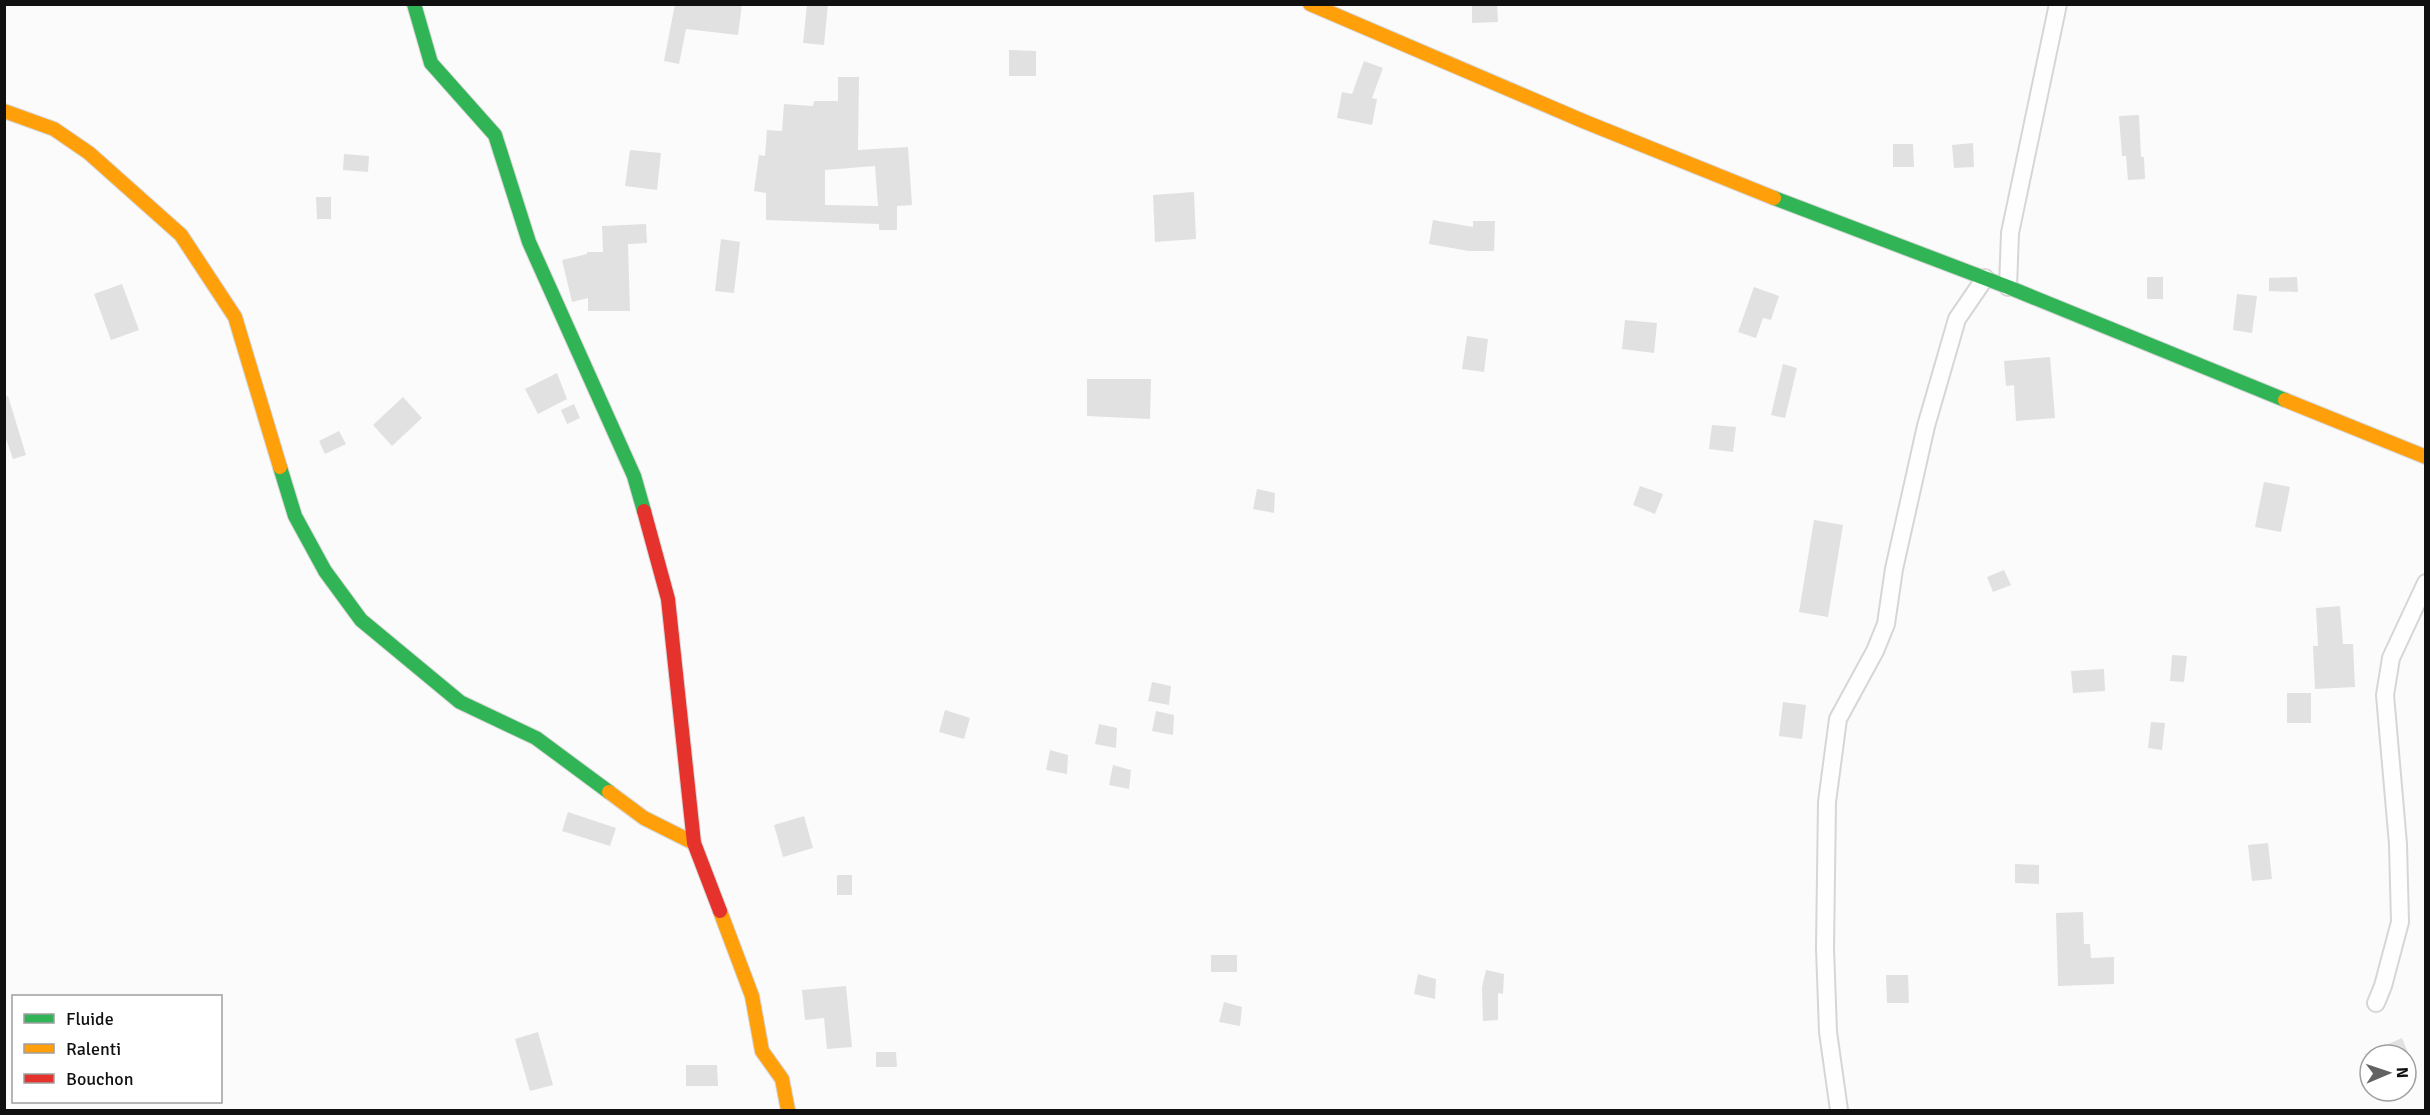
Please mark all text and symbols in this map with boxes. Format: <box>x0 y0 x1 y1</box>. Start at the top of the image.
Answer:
legend <box>12 995 222 1103</box>
text: Fluide <box>66 1008 114 1030</box>
text: Ralenti <box>66 1038 121 1060</box>
north arrow <box>2358 1043 2418 1103</box>
text: N <box>2392 1067 2412 1078</box>
text: Bouchon <box>66 1068 134 1090</box>

